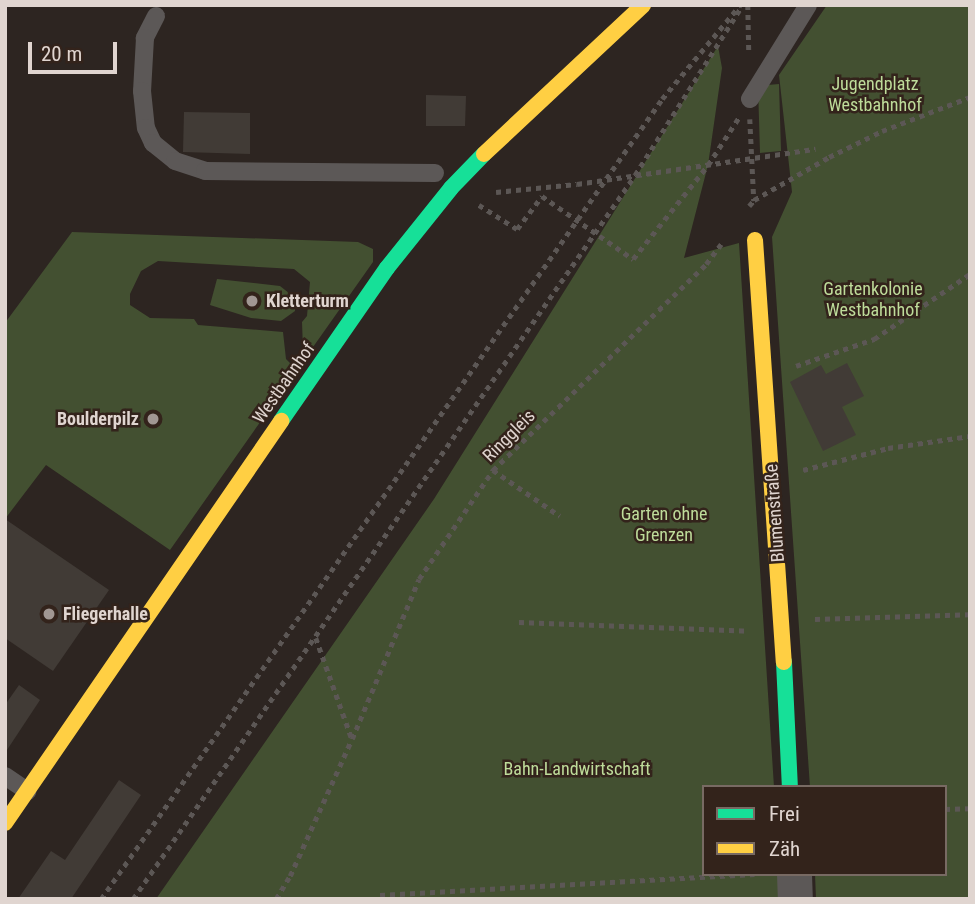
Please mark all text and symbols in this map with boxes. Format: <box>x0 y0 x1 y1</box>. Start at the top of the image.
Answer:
scale bar <box>32 28 121 72</box>
text: 20 m <box>41 42 82 66</box>
park label: Jugendplatz Westbahnhof <box>828 74 922 116</box>
park label: Gartenkolonie Westbahnhof <box>823 279 923 322</box>
place label: Kletterturm <box>266 290 349 312</box>
marker: Kletterturm <box>244 293 260 309</box>
street label: Westbahnhof <box>248 338 320 428</box>
street label: Ringgleis <box>478 405 540 467</box>
place label: Boulderpilz <box>57 408 139 430</box>
marker: Boulderpilz <box>145 411 161 427</box>
street label: Blumenstraße <box>761 463 789 563</box>
park label: Garten ohne Grenzen <box>621 504 707 546</box>
place label: Fliegerhalle <box>63 603 148 625</box>
marker: Fliegerhalle <box>41 606 57 622</box>
park label: Bahn-Landwirtschaft <box>503 758 651 780</box>
legend <box>702 785 947 876</box>
text: Frei <box>769 802 800 826</box>
text: Zäh <box>769 837 800 861</box>

